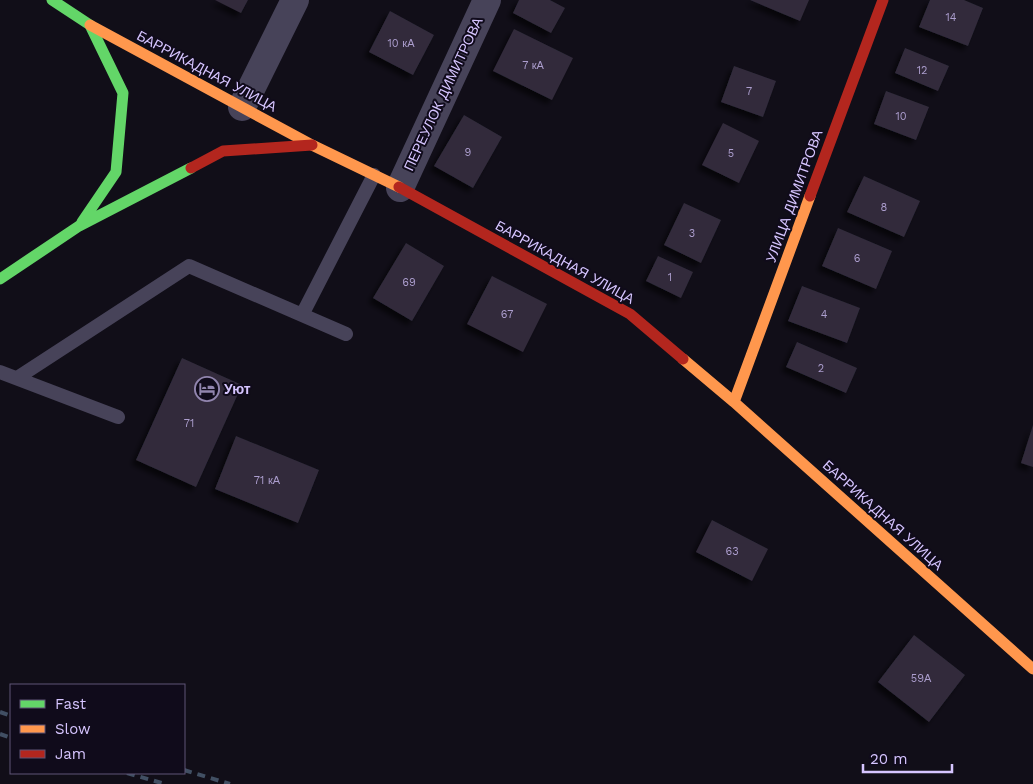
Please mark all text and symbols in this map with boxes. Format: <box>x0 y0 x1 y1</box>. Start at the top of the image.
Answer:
house number: 14 <box>945 11 957 24</box>
street label: ПЕРЕУЛОК ДИМИТРОВА <box>400 14 486 173</box>
street label: БАРРИКАДНАЯ УЛИЦА <box>134 27 280 115</box>
house number: 10 кА <box>387 37 415 50</box>
house number: 7 кА <box>522 59 545 72</box>
house number: 12 <box>917 64 927 77</box>
house number: 7 <box>746 85 752 98</box>
house number: 10 <box>895 110 907 123</box>
street label: УЛИЦА ДИМИТРОВА <box>763 127 826 265</box>
house number: 9 <box>465 146 472 159</box>
house number: 5 <box>728 147 734 160</box>
house number: 8 <box>881 201 888 214</box>
street label: БАРРИКАДНАЯ УЛИЦА <box>493 217 638 307</box>
house number: 3 <box>689 227 695 240</box>
house number: 6 <box>854 252 861 265</box>
house number: 1 <box>668 271 672 284</box>
house number: 69 <box>402 276 416 289</box>
house number: 67 <box>501 308 513 321</box>
house number: 4 <box>821 308 828 321</box>
house number: 2 <box>818 362 824 375</box>
hotel icon: Уют <box>194 376 220 402</box>
place label: Уют <box>224 381 251 397</box>
house number: 71 <box>184 417 194 430</box>
street label: БАРРИКАДНАЯ УЛИЦА <box>820 457 947 574</box>
house number: 71 кА <box>254 474 281 487</box>
house number: 63 <box>725 545 739 558</box>
house number: 59А <box>911 672 932 685</box>
legend <box>10 684 185 774</box>
text: Fast <box>55 695 87 713</box>
text: Slow <box>55 720 91 738</box>
scale bar <box>863 742 952 774</box>
text: Jam <box>55 745 86 763</box>
text: 20 m <box>870 750 908 768</box>

